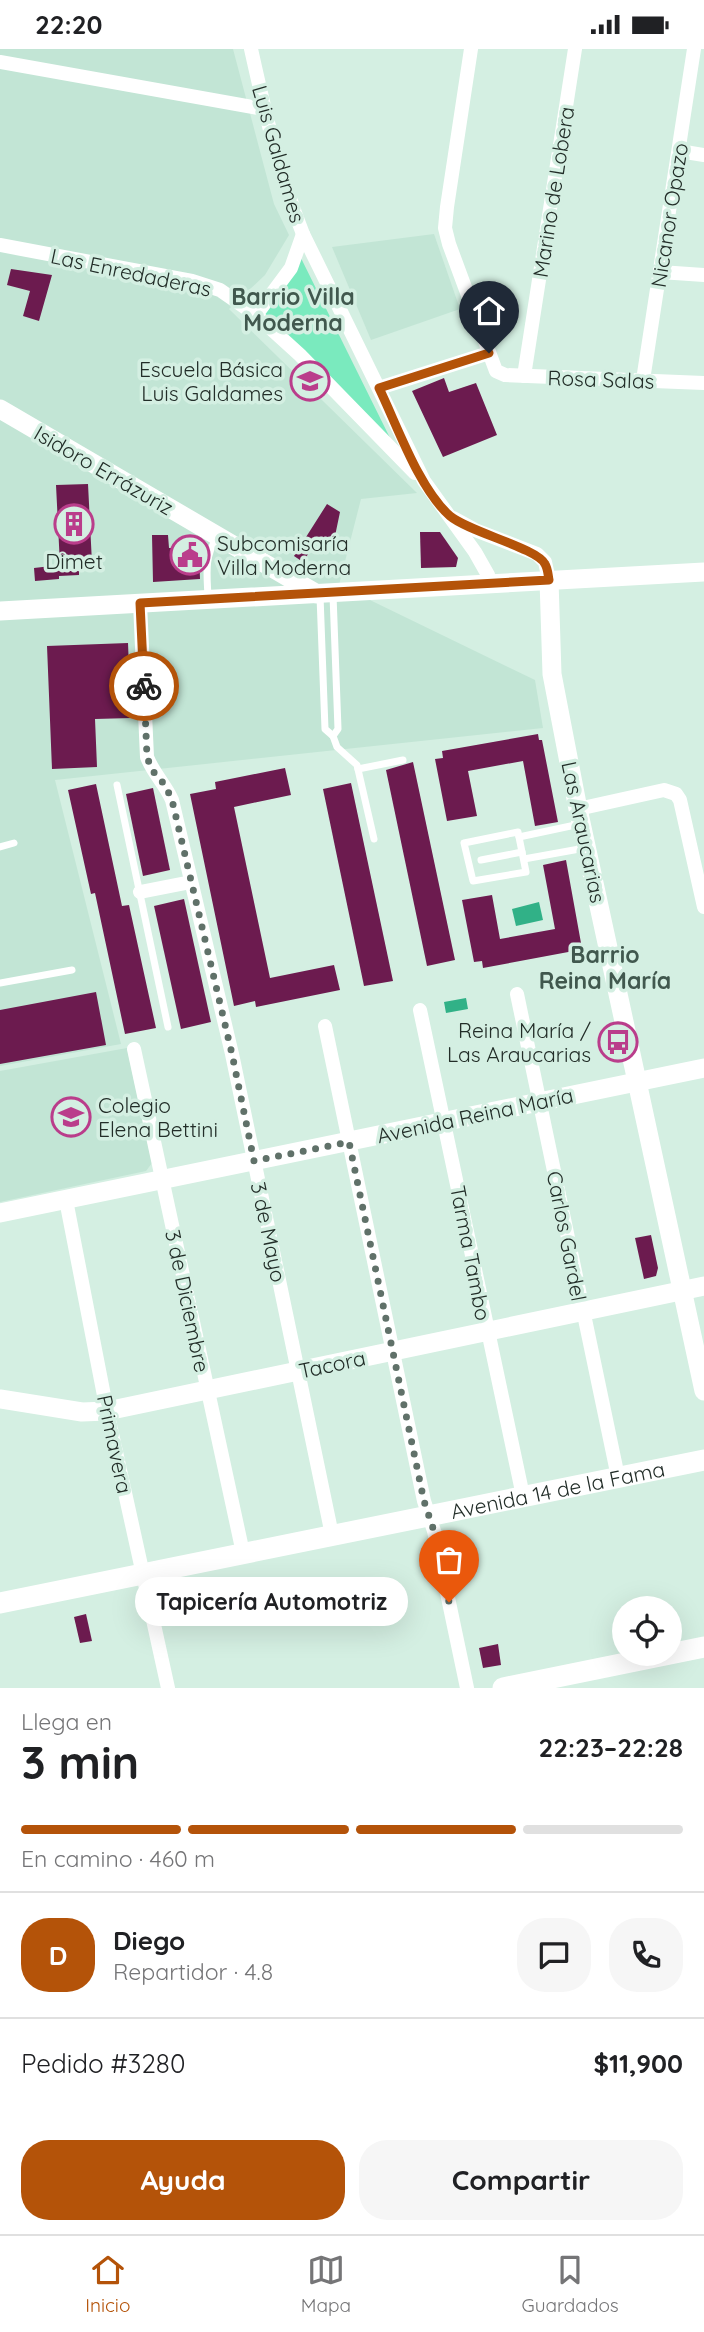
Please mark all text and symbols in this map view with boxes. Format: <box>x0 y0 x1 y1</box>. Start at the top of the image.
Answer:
text: 22:20 <box>35 8 102 41</box>
street label: Luis Galdames <box>247 82 311 226</box>
street label: Marino de Lobera <box>527 105 579 279</box>
street label: Nicanor Opazo <box>645 141 693 289</box>
street label: Las Enredaderas <box>48 242 214 302</box>
pin <box>459 281 519 353</box>
district label: Barrio Villa Moderna <box>231 282 355 337</box>
icon: home <box>470 292 508 330</box>
place label: Escuela Básica Luis Galdames <box>139 356 283 406</box>
school or university icon: Escuela Básica Luis Galdames <box>289 360 331 402</box>
street label: Rosa Salas <box>547 364 655 394</box>
street label: Isidoro Errázuriz <box>30 420 178 520</box>
building icon: Dimet <box>53 503 95 545</box>
place label: Subcomisaría Villa Moderna <box>217 530 351 580</box>
public building icon: Subcomisaría Villa Moderna <box>169 534 211 576</box>
place label: Dimet <box>45 548 103 574</box>
courier <box>109 651 179 721</box>
icon: bike <box>125 667 163 705</box>
street label: Las Araucarias <box>556 759 612 905</box>
district label: Barrio Reina María <box>539 940 671 995</box>
place label: Reina María / Las Araucarias <box>447 1017 591 1067</box>
bus stop icon: Reina María / Las Araucarias <box>597 1021 639 1063</box>
street label: Avenida Reina María <box>374 1081 576 1149</box>
place label: Colegio Elena Bettini <box>98 1092 218 1142</box>
school or university icon: Colegio Elena Bettini <box>50 1096 92 1138</box>
street label: Carlos Gardel <box>542 1169 592 1303</box>
street label: 3 de Mayo <box>246 1180 292 1284</box>
street label: Tarma Tambo <box>445 1183 497 1323</box>
street label: 3 de Diciembre <box>160 1227 216 1375</box>
street label: Tacora <box>296 1344 368 1384</box>
street label: Primavera <box>92 1392 138 1496</box>
street label: Avenida 14 de la Fama <box>448 1455 667 1524</box>
pin <box>419 1530 479 1602</box>
icon: bag <box>430 1541 468 1579</box>
callout: Tapicería Automotriz <box>134 1577 407 1627</box>
text: Tapicería Automotriz <box>156 1587 387 1616</box>
map controls <box>612 1596 682 1666</box>
button: locate <box>612 1596 682 1666</box>
text: Llega en <box>21 1707 112 1736</box>
text: 22:23–22:28 <box>538 1731 683 1764</box>
text: 3 min <box>21 1733 139 1791</box>
text: En camino · 460 m <box>21 1844 215 1873</box>
button: chat <box>517 1918 591 1992</box>
button: phone <box>609 1918 683 1992</box>
text: Diego <box>113 1924 185 1957</box>
text: D <box>49 1939 67 1972</box>
text: Repartidor · 4.8 <box>113 1957 273 1986</box>
text: Pedido #3280 <box>21 2047 185 2080</box>
text: $11,900 <box>593 2047 683 2080</box>
button: Ayuda <box>21 2140 345 2220</box>
button: Compartir <box>359 2140 683 2220</box>
tab: Inicio <box>85 2251 130 2317</box>
tab: Mapa <box>301 2251 351 2317</box>
tab: Guardados <box>521 2251 619 2317</box>

